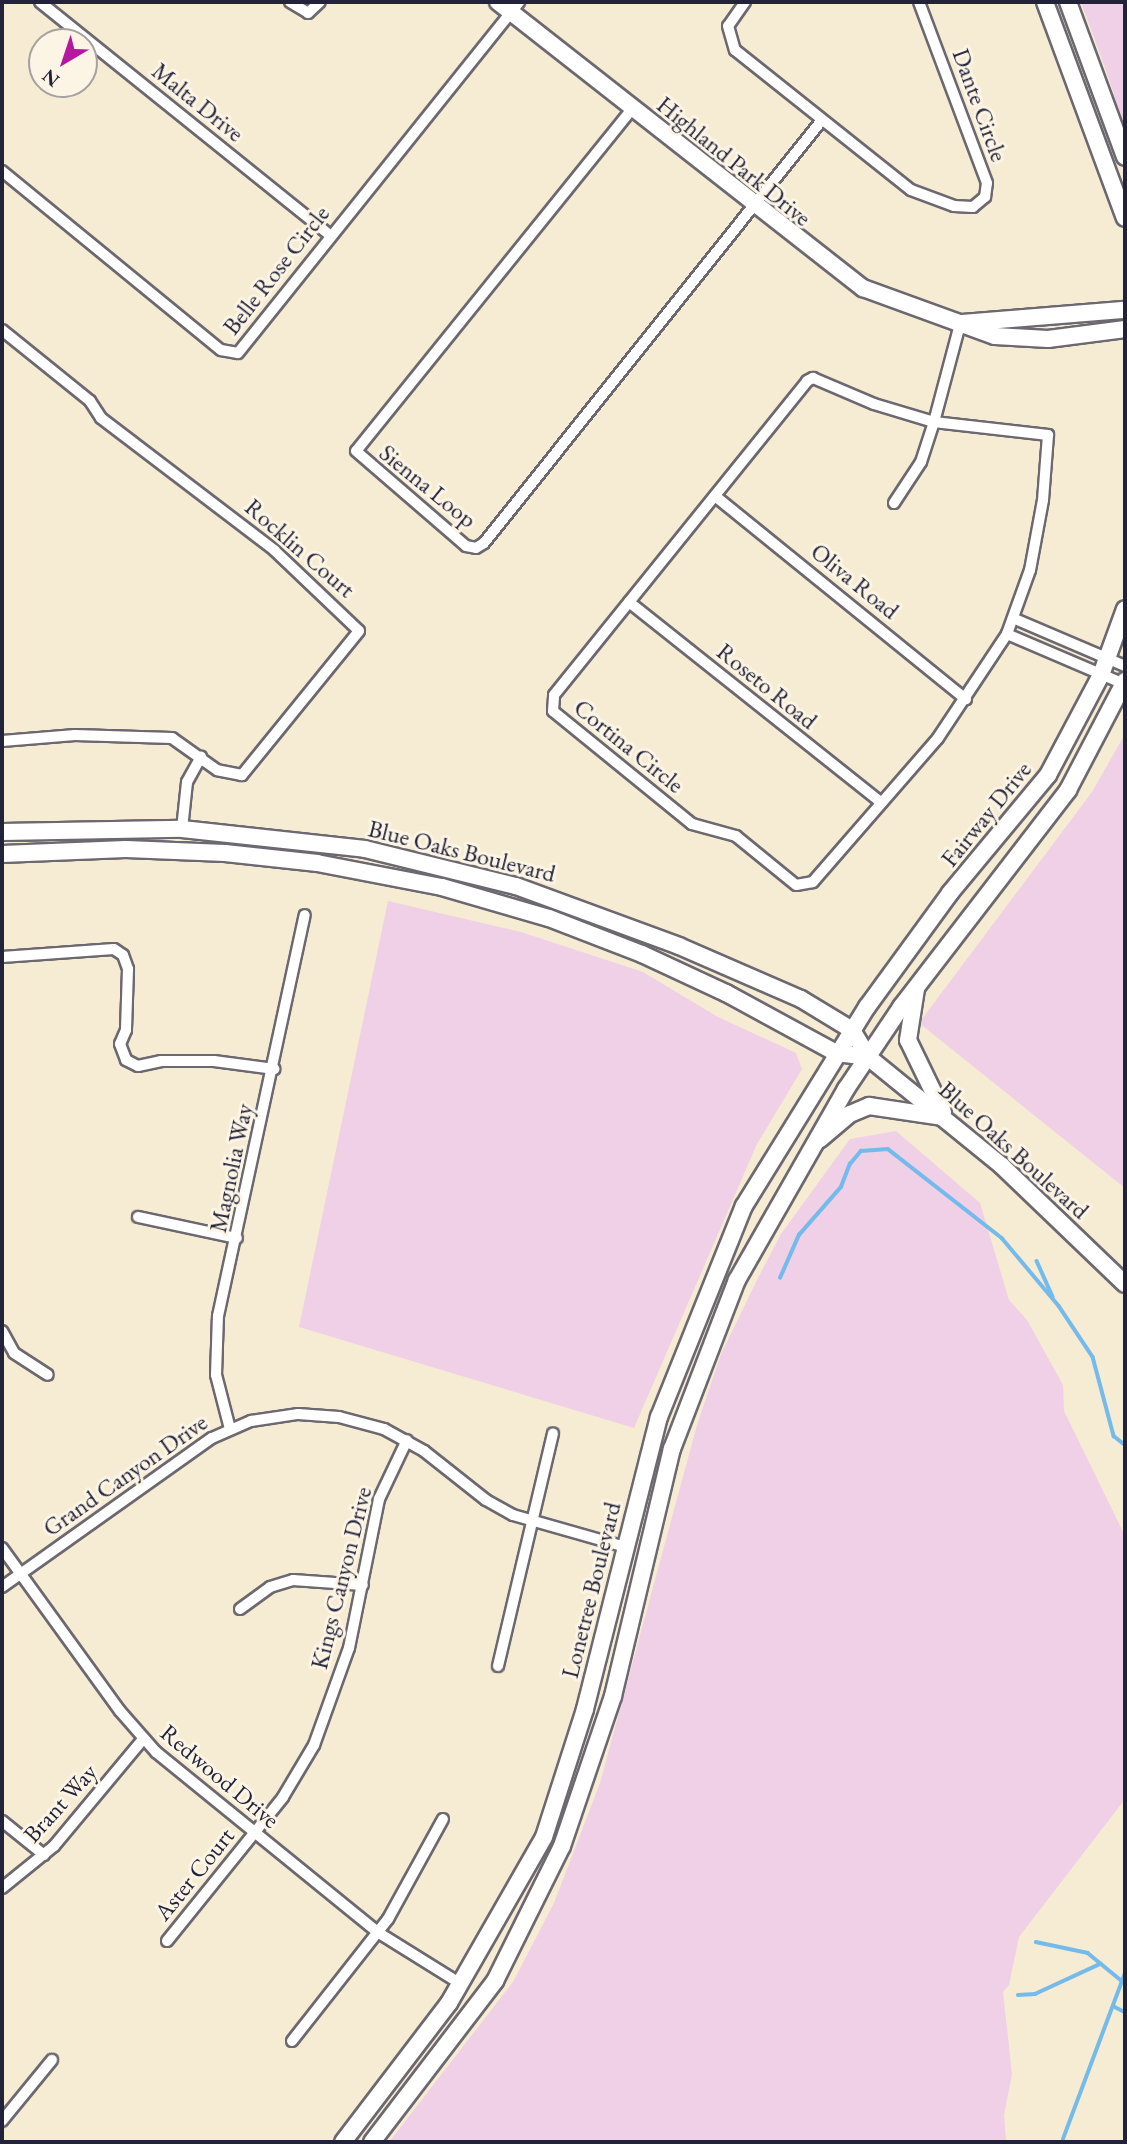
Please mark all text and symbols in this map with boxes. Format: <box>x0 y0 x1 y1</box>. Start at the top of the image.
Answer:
north arrow <box>28 28 98 98</box>
street label: Dante Circle <box>946 45 1014 165</box>
street label: Malta Drive <box>146 56 250 148</box>
text: N <box>37 64 65 93</box>
street label: Highland Park Drive <box>651 90 817 232</box>
street label: Belle Rose Circle <box>217 200 335 340</box>
street label: Sienna Loop <box>374 438 482 534</box>
street label: Rocklin Court <box>239 492 361 604</box>
street label: Oliva Road <box>805 537 905 625</box>
street label: Roseto Road <box>711 637 823 735</box>
street label: Cortina Circle <box>568 693 690 799</box>
street label: Fairway Drive <box>935 756 1037 872</box>
street label: Blue Oaks Boulevard <box>365 814 559 888</box>
street label: Blue Oaks Boulevard <box>933 1075 1095 1225</box>
street label: Magnolia Way <box>203 1101 259 1235</box>
street label: Grand Canyon Drive <box>37 1408 213 1542</box>
street label: Kings Canyon Drive <box>304 1484 378 1672</box>
street label: Lonetree Boulevard <box>555 1499 627 1681</box>
street label: Redwood Drive <box>155 1718 285 1834</box>
street label: Brant Way <box>17 1758 103 1848</box>
street label: Aster Court <box>148 1822 240 1926</box>

